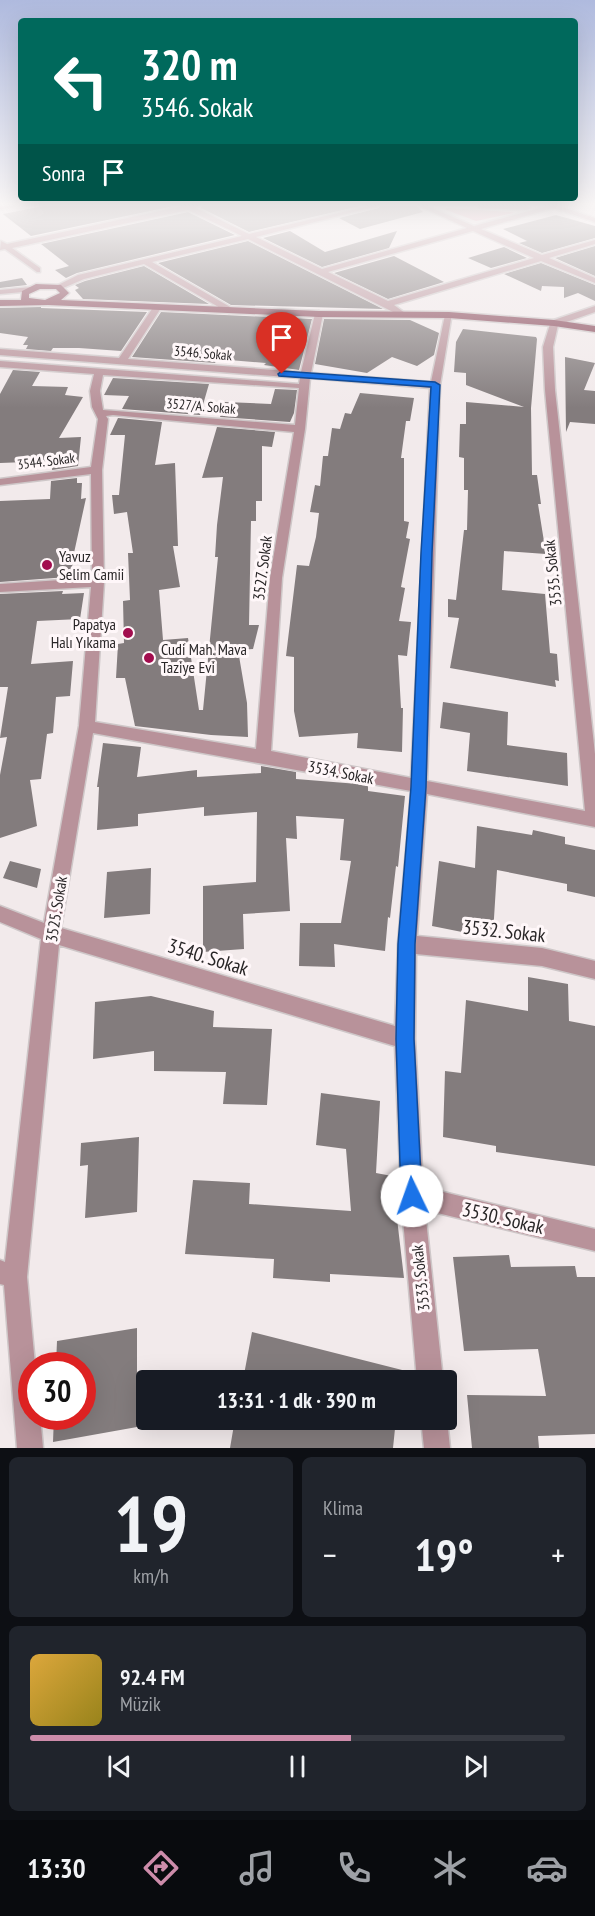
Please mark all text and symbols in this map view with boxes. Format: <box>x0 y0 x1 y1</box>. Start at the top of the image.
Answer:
text: 320 m <box>141 37 238 92</box>
icon: left <box>42 42 120 120</box>
text: 3546. Sokak <box>141 90 253 124</box>
icon: arrive <box>97 156 130 189</box>
text: Sonra <box>42 159 85 187</box>
pin <box>256 312 307 374</box>
icon: arrive <box>265 321 298 354</box>
street label: 3546. Sokak <box>173 341 233 365</box>
street label: 3527/A. Sokak <box>166 394 237 418</box>
street label: 3544. Sokak <box>16 448 77 473</box>
street label: 3527. Sokak <box>248 534 276 602</box>
street label: 3535. Sokak <box>538 538 565 607</box>
place label: Yavuz Selim Camii <box>59 546 124 584</box>
marker: Yavuz Selim Camii <box>40 558 54 572</box>
place label: Papatya Halı Yıkama <box>51 614 116 652</box>
marker: Papatya Halı Yıkama <box>121 626 135 640</box>
place label: Cudi Mah. Mava Taziye Evi <box>161 639 247 677</box>
marker: Cudi Mah. Mava Taziye Evi <box>142 651 156 665</box>
street label: 3534. Sokak <box>306 756 376 788</box>
street label: 3525. Sokak <box>41 874 71 943</box>
street label: 3532. Sokak <box>461 914 547 948</box>
street label: 3540. Sokak <box>164 932 252 982</box>
position arrow <box>380 1164 444 1228</box>
street label: 3530. Sokak <box>460 1196 547 1240</box>
street label: 3533. Sokak <box>406 1243 433 1312</box>
speed limit sign: 30 <box>18 1352 96 1430</box>
text: 13:31 · 1 dk · 390 m <box>217 1386 376 1414</box>
text: 19 <box>114 1473 188 1574</box>
text: Klima <box>323 1495 363 1521</box>
text: 19° <box>414 1525 474 1583</box>
text: − <box>323 1533 337 1576</box>
text: + <box>551 1533 565 1576</box>
text: km/h <box>133 1563 169 1589</box>
text: 92.4 FM <box>120 1663 185 1691</box>
text: Müzik <box>120 1691 161 1717</box>
icon: previous <box>103 1750 136 1783</box>
icon: pause <box>281 1750 314 1783</box>
icon: next <box>459 1750 492 1783</box>
icon: directions <box>140 1847 182 1889</box>
icon: music <box>236 1847 278 1889</box>
icon: phone <box>333 1847 375 1889</box>
icon: climate <box>429 1847 471 1889</box>
icon: car <box>526 1847 568 1889</box>
text: 13:30 <box>27 1851 86 1885</box>

